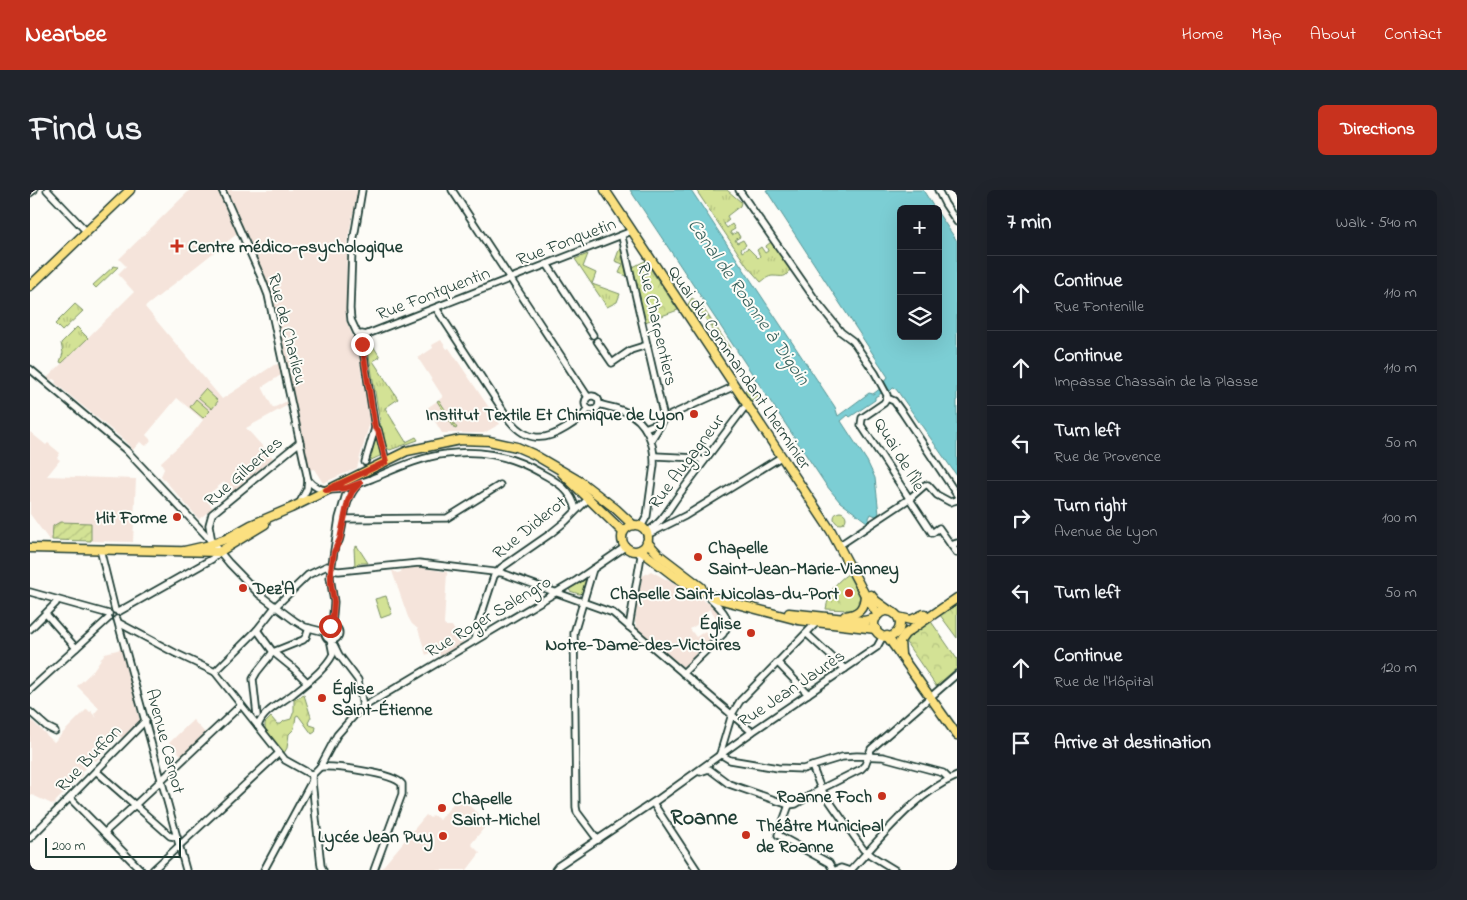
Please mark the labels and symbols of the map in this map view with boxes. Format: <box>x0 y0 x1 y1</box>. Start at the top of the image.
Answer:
street label: Rue Fonquetin <box>513 212 620 274</box>
water label: Canal de Roanne à Digoin <box>679 214 816 392</box>
place label: Centre médico-psychologique <box>188 235 404 262</box>
marker: Centre médico-psychologique <box>170 239 184 253</box>
street label: Rue Charpentiers <box>629 260 683 388</box>
street label: Rue Fontquentin <box>373 261 494 328</box>
street label: Quai du Commandant Lherminier <box>660 261 817 476</box>
street label: Rue de Charlieu <box>260 271 312 388</box>
route end <box>351 333 374 356</box>
place label: Institut Textile Et Chimique de Lyon <box>426 403 684 430</box>
marker: Institut Textile Et Chimique de Lyon <box>688 408 700 420</box>
street label: Rue Augagneur <box>643 409 733 516</box>
street label: Quai de l'Île <box>866 413 931 498</box>
street label: Rue Gilbertes <box>199 431 289 514</box>
street label: Rue Diderot <box>488 491 573 566</box>
place label: Hit Forme <box>96 506 168 532</box>
marker: Hit Forme <box>171 511 183 523</box>
place label: Chapelle Saint-Jean-Marie-Vianney <box>708 536 899 584</box>
marker: Chapelle Saint-Jean-Marie-Vianney <box>692 551 704 563</box>
street label: Rue Roger Salengro <box>421 570 557 666</box>
place label: Dez'A <box>252 577 295 603</box>
marker: Dez'A <box>237 582 249 594</box>
place label: Chapelle Saint-Nicolas-du-Port <box>610 582 840 608</box>
marker: Chapelle Saint-Nicolas-du-Port <box>843 587 855 599</box>
place label: Église Notre-Dame-des-Victoires <box>545 612 742 659</box>
route start <box>319 615 342 638</box>
marker: Église Notre-Dame-des-Victoires <box>745 627 757 639</box>
street label: Rue Jean Jaurès <box>733 644 851 735</box>
place label: Église Saint-Étienne <box>332 677 433 724</box>
street label: Avenue Carnot <box>138 686 191 797</box>
marker: Église Saint-Étienne <box>316 692 328 704</box>
street label: Rue Buffon <box>50 720 128 799</box>
place label: Roanne Foch <box>777 785 872 811</box>
place label: Chapelle Saint-Michel <box>452 787 540 834</box>
marker: Roanne Foch <box>876 790 888 802</box>
marker: Chapelle Saint-Michel <box>436 802 448 814</box>
district label: Roanne <box>670 803 739 835</box>
place label: Théâtre Municipal de Roanne <box>756 814 884 861</box>
place label: Lycée Jean Puy <box>318 825 433 852</box>
marker: Théâtre Municipal de Roanne <box>740 829 752 841</box>
marker: Lycée Jean Puy <box>437 830 449 842</box>
scale bar <box>45 835 181 858</box>

